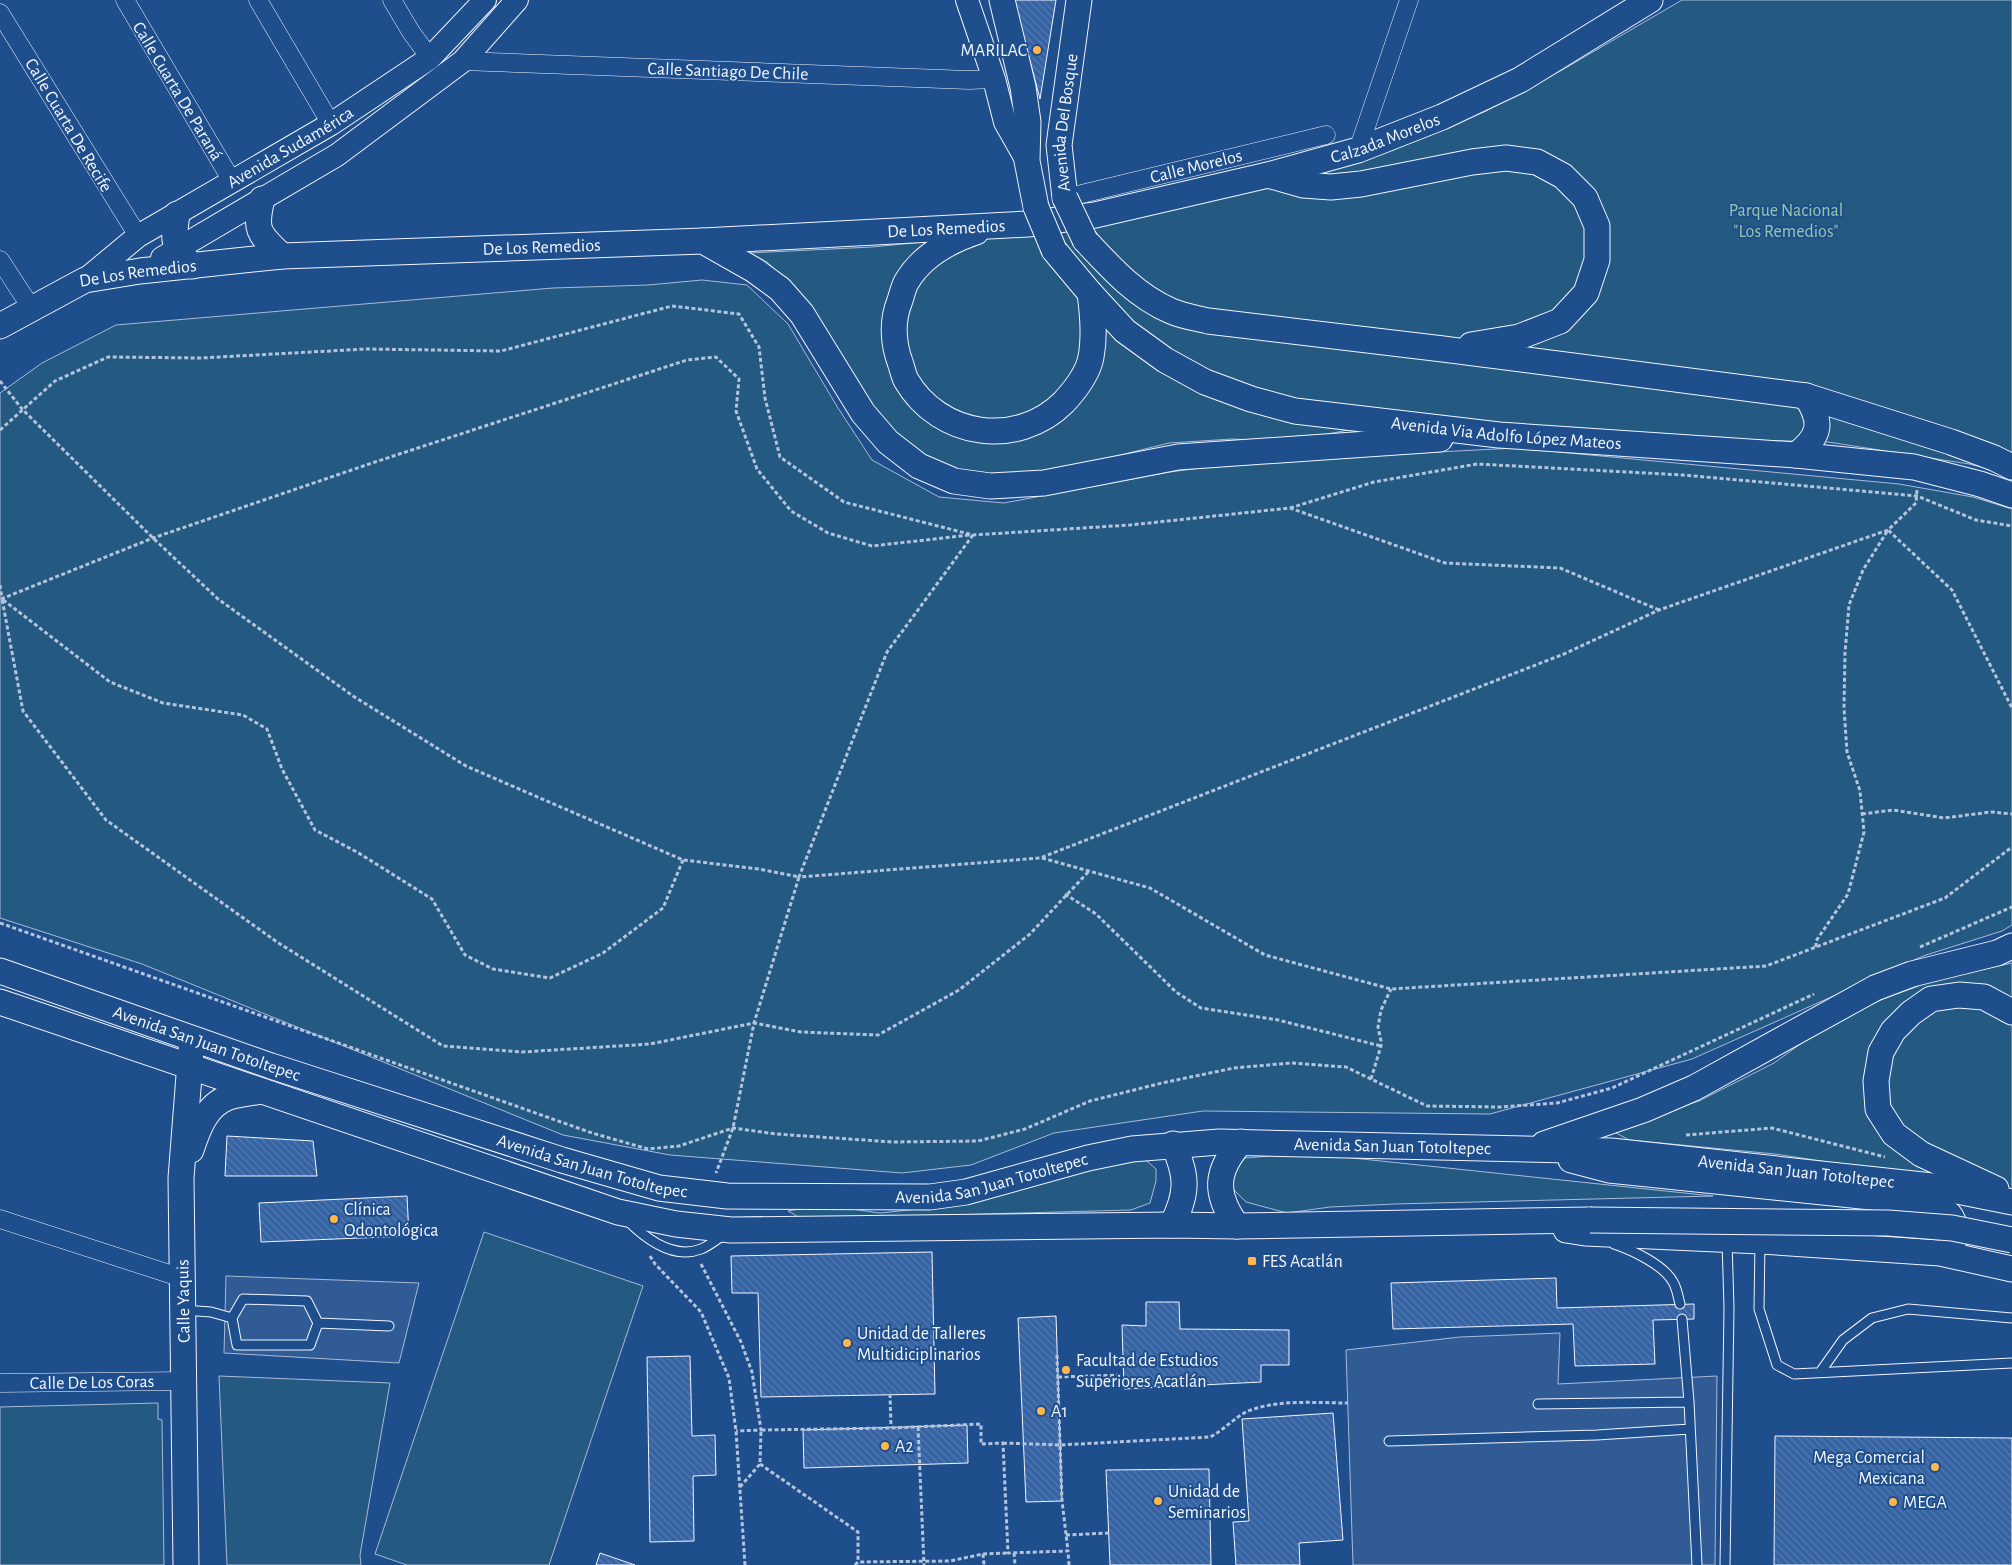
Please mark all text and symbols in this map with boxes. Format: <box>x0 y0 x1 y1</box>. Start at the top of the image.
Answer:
street label: Calle Cuarta De Paraná <box>129 19 226 164</box>
place label: MARILAC <box>961 42 1027 60</box>
marker: MARILAC <box>1031 44 1043 56</box>
street label: Avenida Del Bosque <box>1051 53 1082 193</box>
street label: Calle Cuarta De Recife <box>21 56 115 195</box>
street label: Calle Santiago De Chile <box>647 60 809 84</box>
street label: Avenida Sudamérica <box>224 104 357 192</box>
street label: Calzada Morelos <box>1329 111 1443 167</box>
street label: Calle Morelos <box>1148 147 1244 187</box>
park label: Parque Nacional "Los Remedios" <box>1729 202 1843 241</box>
street label: De Los Remedios <box>887 217 1006 241</box>
street label: De Los Remedios <box>482 237 601 259</box>
street label: De Los Remedios <box>78 257 197 291</box>
street label: Avenida Via Adolfo López Mateos <box>1390 414 1622 453</box>
street label: Avenida San Juan Totoltepec <box>110 1003 302 1085</box>
street label: Avenida San Juan Totoltepec <box>495 1132 688 1201</box>
street label: Avenida San Juan Totoltepec <box>1294 1136 1491 1158</box>
street label: Avenida San Juan Totoltepec <box>895 1150 1090 1207</box>
street label: Avenida San Juan Totoltepec <box>1697 1153 1895 1192</box>
place label: Clínica Odontológica <box>344 1201 439 1240</box>
marker: Clínica Odontológica <box>328 1213 340 1225</box>
place label: FES Acatlán <box>1262 1253 1343 1271</box>
marker: FES Acatlán <box>1246 1255 1258 1267</box>
street label: Calle Yaquis <box>174 1259 194 1343</box>
place label: Unidad de Talleres Multidiciplinarios <box>857 1325 986 1364</box>
marker: Unidad de Talleres Multidiciplinarios <box>841 1337 853 1349</box>
place label: Facultad de Estudios Superiores Acatlán <box>1076 1352 1219 1391</box>
marker: Facultad de Estudios Superiores Acatlán <box>1060 1364 1072 1376</box>
street label: Calle De Los Coras <box>30 1373 155 1393</box>
place label: A1 <box>1051 1403 1068 1421</box>
marker: A1 <box>1035 1405 1047 1417</box>
place label: A2 <box>895 1438 914 1456</box>
marker: A2 <box>879 1440 891 1452</box>
place label: Mega Comercial Mexicana <box>1813 1449 1925 1488</box>
marker: Mega Comercial Mexicana <box>1929 1461 1941 1473</box>
place label: Unidad de Seminarios <box>1168 1483 1246 1522</box>
place label: MEGA <box>1903 1494 1947 1512</box>
marker: Unidad de Seminarios <box>1152 1495 1164 1507</box>
marker: MEGA <box>1887 1496 1899 1508</box>

